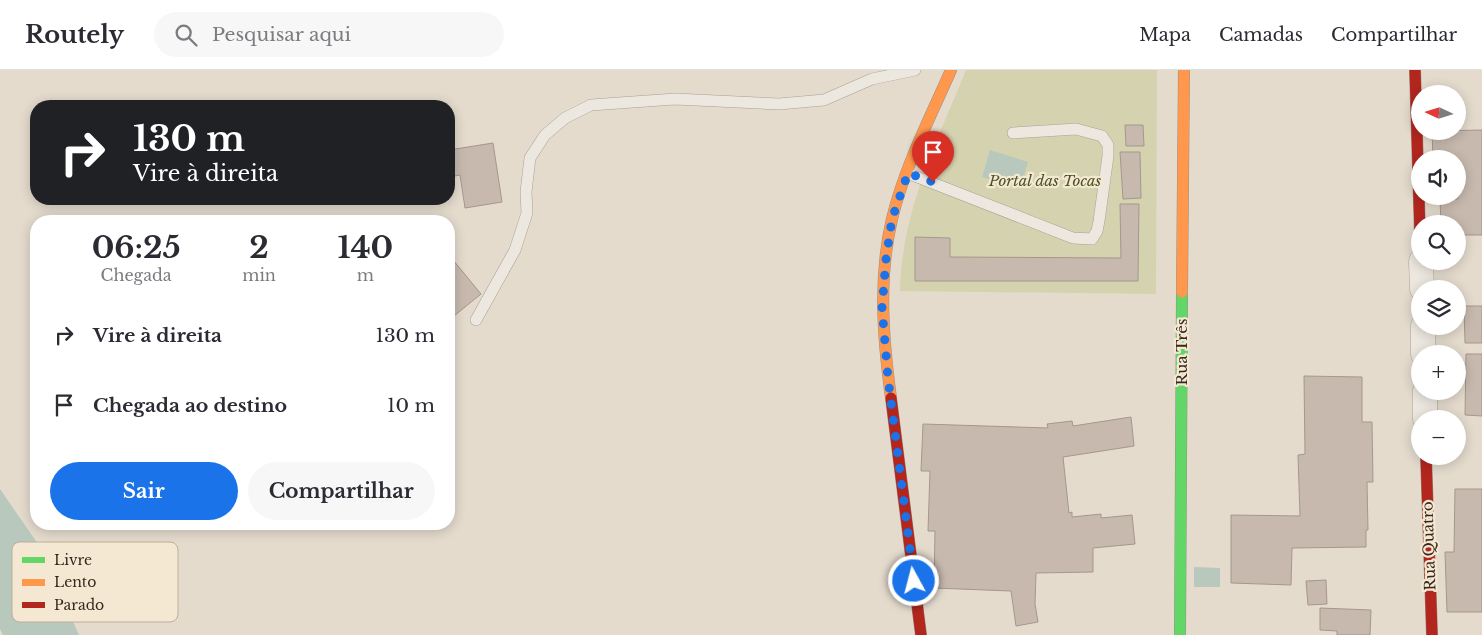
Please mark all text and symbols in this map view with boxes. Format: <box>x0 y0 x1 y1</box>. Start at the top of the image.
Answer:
search box <box>154 12 504 57</box>
text: Routely <box>25 20 124 49</box>
icon: search <box>172 21 200 49</box>
text: Pesquisar aqui <box>212 23 351 46</box>
text: Mapa <box>1139 24 1191 46</box>
text: Camadas <box>1219 24 1303 46</box>
text: Compartilhar <box>1331 24 1457 46</box>
north arrow <box>1411 85 1466 140</box>
map controls <box>1411 85 1466 465</box>
text: 130 m <box>133 117 245 160</box>
icon: right <box>50 120 115 185</box>
pin <box>912 131 954 182</box>
icon: arrive <box>919 138 947 166</box>
button: sound <box>1411 150 1466 205</box>
text: Vire à direita <box>133 160 278 187</box>
park label: Portal das Tocas <box>988 171 1102 190</box>
button: search <box>1411 215 1466 270</box>
text: 06:25 <box>92 229 181 266</box>
text: 2 <box>249 229 269 266</box>
text: 140 <box>338 229 393 266</box>
text: Chegada <box>101 265 172 285</box>
text: min <box>242 265 276 285</box>
text: m <box>357 265 374 285</box>
button: layers <box>1411 280 1466 335</box>
street label: Rua Três <box>1172 318 1191 386</box>
icon: right <box>50 321 78 349</box>
text: Vire à direita <box>93 324 222 347</box>
text: 130 m <box>375 324 435 347</box>
button: + <box>1411 345 1466 400</box>
icon: arrive <box>50 391 78 419</box>
text: Chegada ao destino <box>93 394 287 417</box>
text: 10 m <box>387 394 435 417</box>
button: − <box>1411 410 1466 465</box>
button: Sair <box>50 462 238 520</box>
button: Compartilhar <box>248 462 435 520</box>
street label: Rua Quatro <box>1417 501 1440 591</box>
legend <box>12 542 178 622</box>
text: Livre <box>54 551 92 569</box>
position arrow <box>887 554 939 606</box>
text: Lento <box>54 573 96 591</box>
text: Parado <box>54 596 104 614</box>

